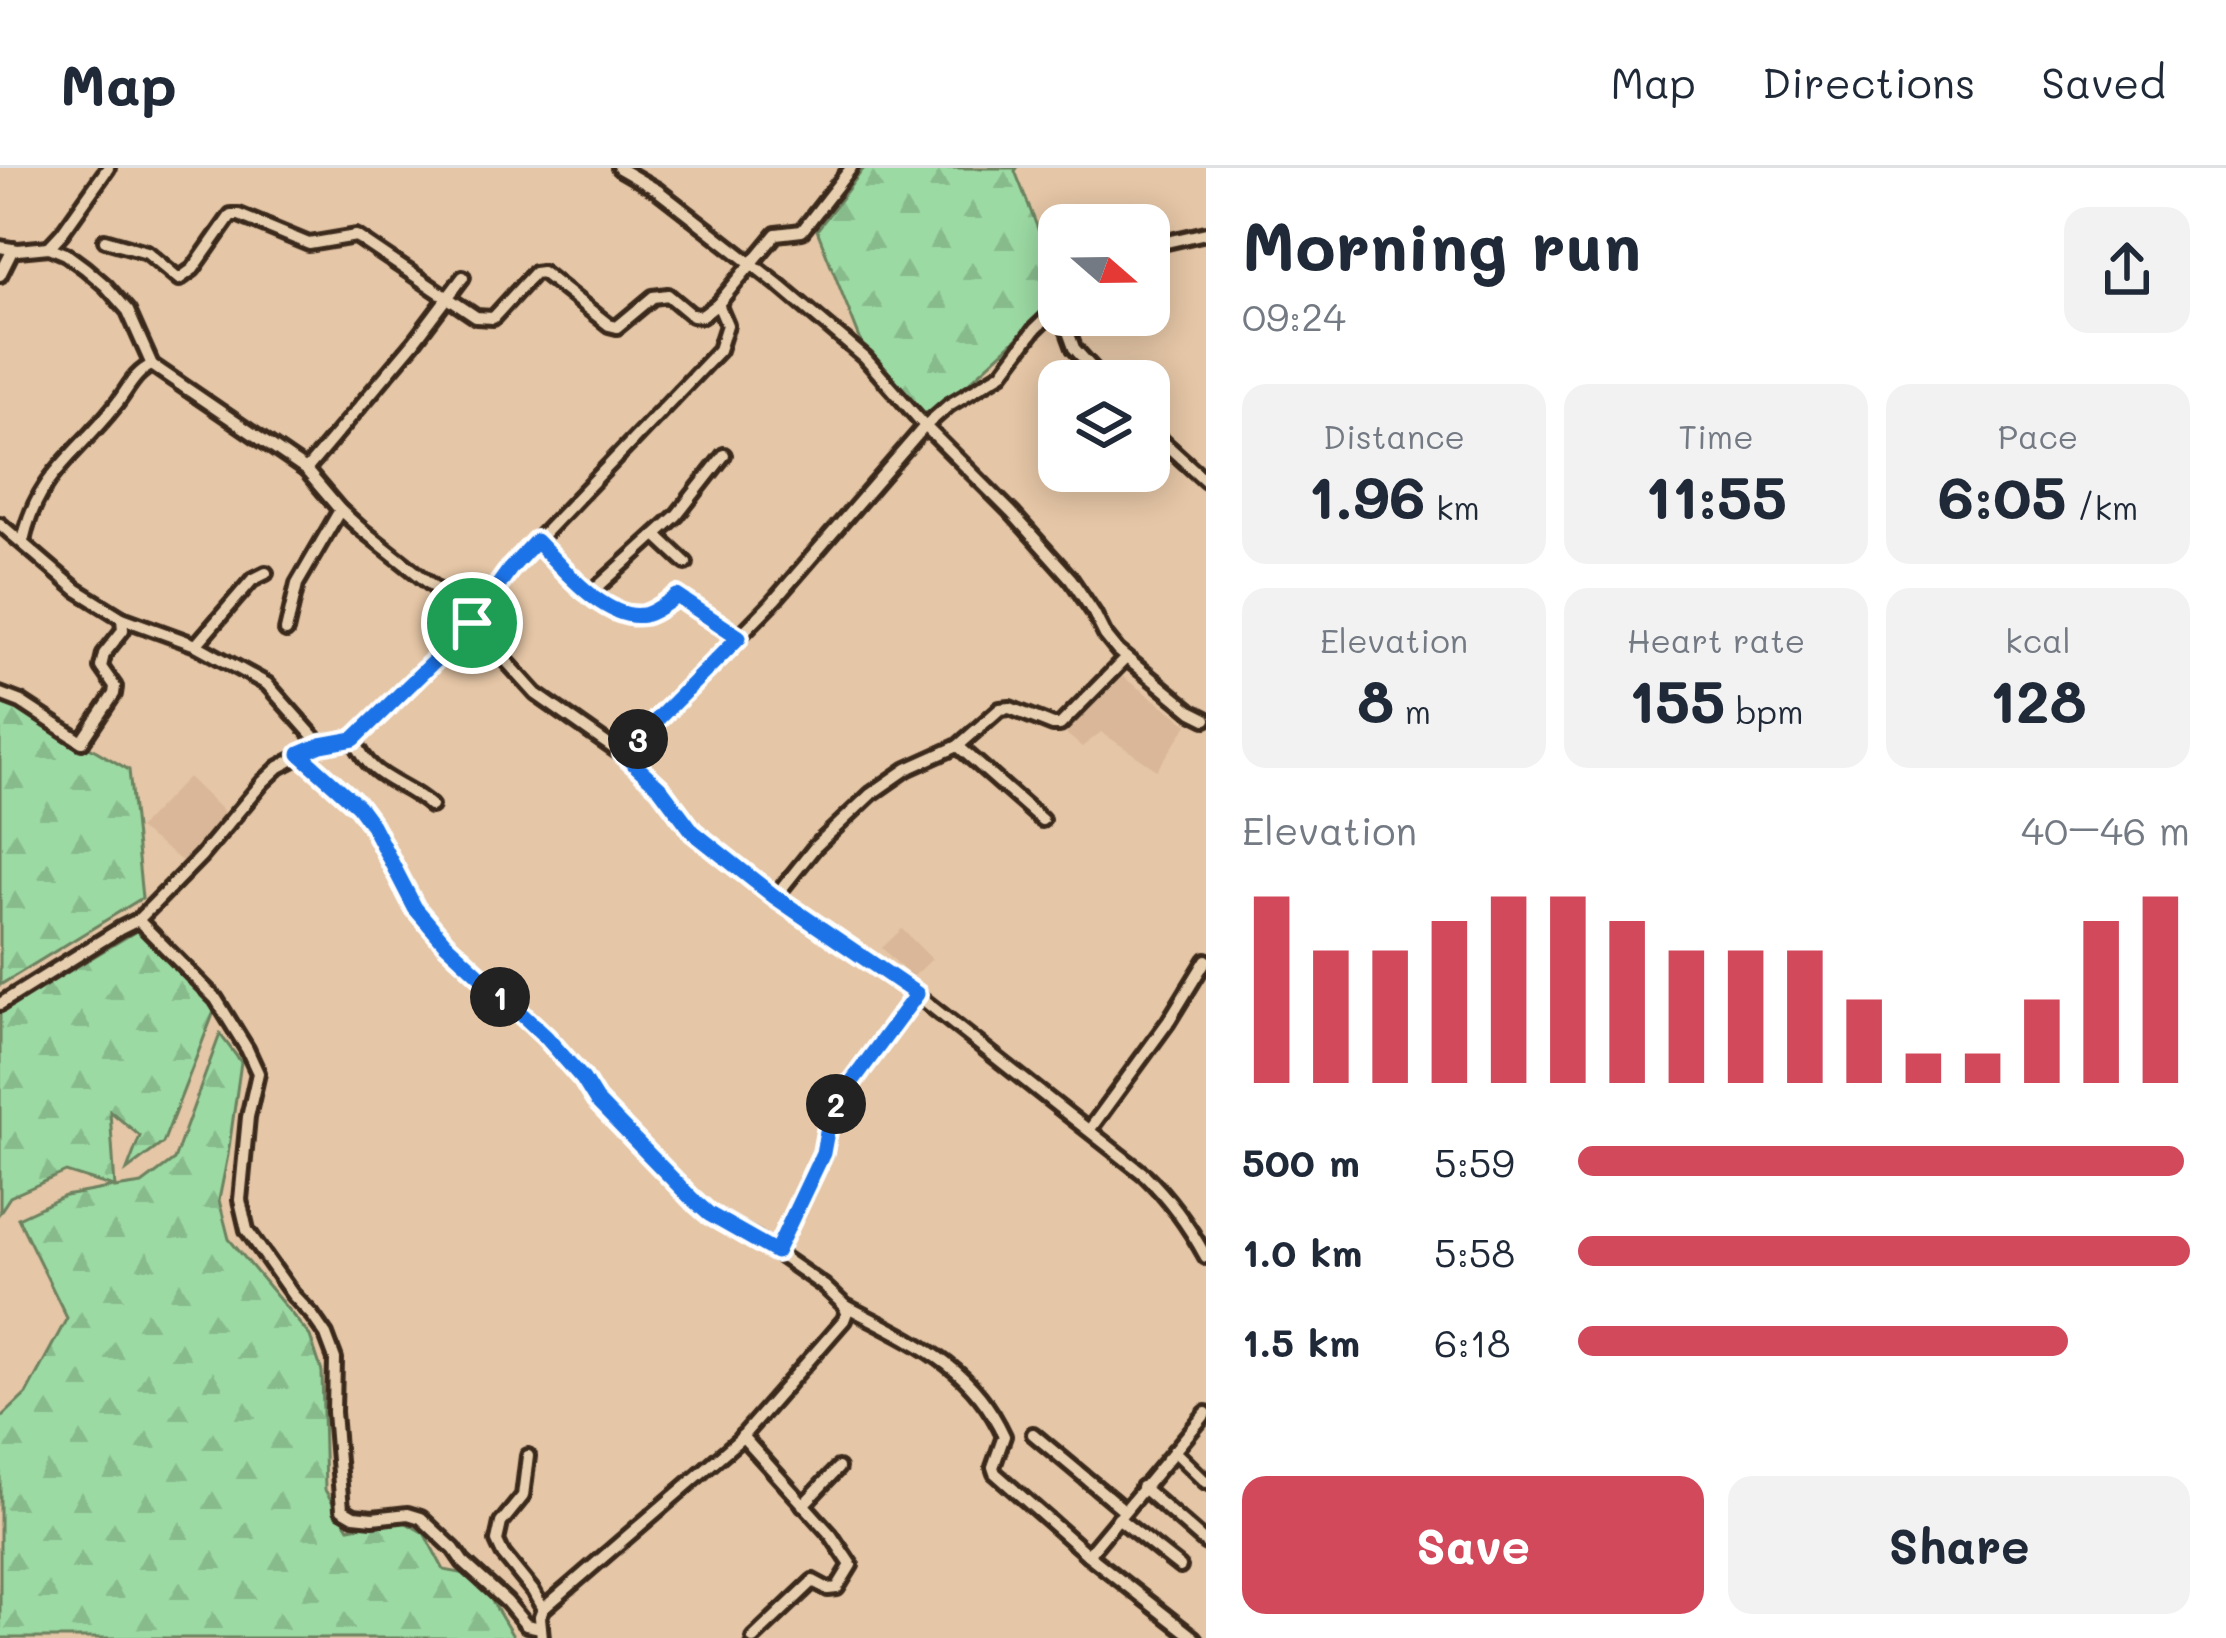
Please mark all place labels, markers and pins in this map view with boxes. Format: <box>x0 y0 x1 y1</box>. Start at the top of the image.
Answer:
pin <box>421 572 523 674</box>
pin: 3 <box>608 709 668 769</box>
pin: 1 <box>470 967 530 1027</box>
pin: 2 <box>806 1074 866 1134</box>

